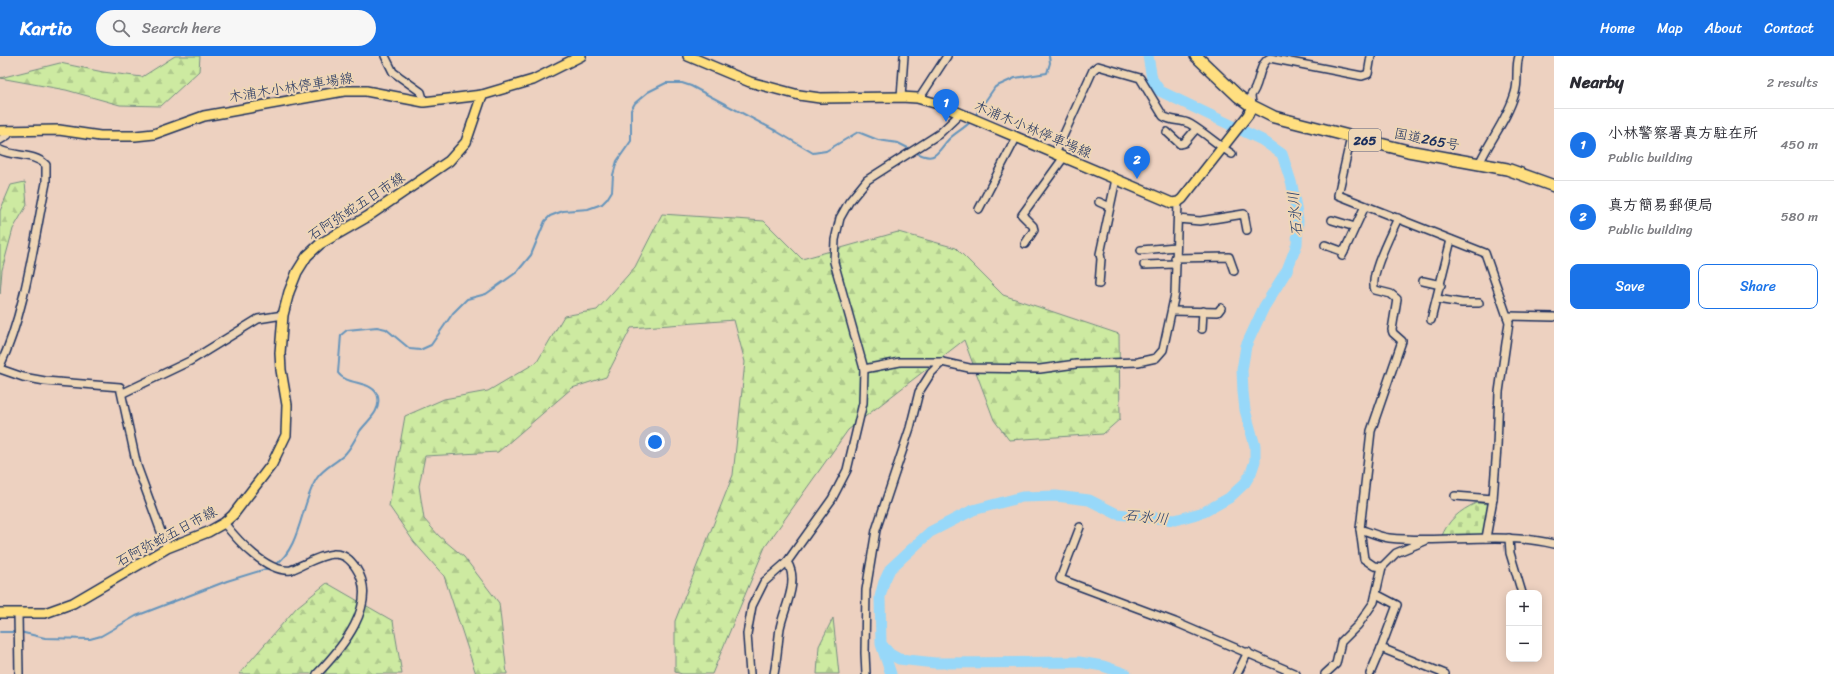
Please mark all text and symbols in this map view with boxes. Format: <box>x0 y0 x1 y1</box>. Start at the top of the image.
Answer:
search box <box>96 10 376 46</box>
text: Kartio <box>20 12 72 45</box>
text: Search here <box>142 15 221 41</box>
text: Home <box>1600 16 1635 41</box>
text: Map <box>1657 16 1683 41</box>
text: About <box>1705 16 1742 41</box>
text: Contact <box>1764 16 1814 41</box>
icon: search <box>110 17 132 39</box>
street label: 木浦木小林停車場線 <box>227 65 355 110</box>
text: Nearby <box>1570 67 1624 97</box>
text: 2 results <box>1767 71 1818 94</box>
pin: 1 <box>933 89 959 122</box>
street label: 木浦木小林停車場線 <box>970 93 1096 166</box>
text: 小林警察署真方駐在所 <box>1608 120 1758 146</box>
street label: 国道265号 <box>1392 121 1462 158</box>
road number: 265 <box>1349 129 1381 151</box>
text: 1 <box>1580 133 1586 156</box>
text: 450 m <box>1780 133 1818 156</box>
pin: 2 <box>1124 146 1150 179</box>
text: Public building <box>1608 146 1693 169</box>
street label: 石阿弥蛇五日市線 <box>302 165 410 247</box>
water label: 石氷川 <box>1280 190 1310 238</box>
text: 真方簡易郵便局 <box>1608 192 1713 218</box>
text: 2 <box>1579 205 1587 228</box>
text: 580 m <box>1781 205 1818 228</box>
text: Public building <box>1608 218 1693 241</box>
button: Save <box>1570 264 1690 309</box>
button: Share <box>1698 264 1818 309</box>
your location <box>645 432 665 452</box>
street label: 石阿弥蛇五日市線 <box>111 499 222 574</box>
water label: 石氷川 <box>1122 502 1170 532</box>
map controls <box>1506 590 1542 662</box>
button: + <box>1506 590 1542 626</box>
button: − <box>1506 626 1542 662</box>

